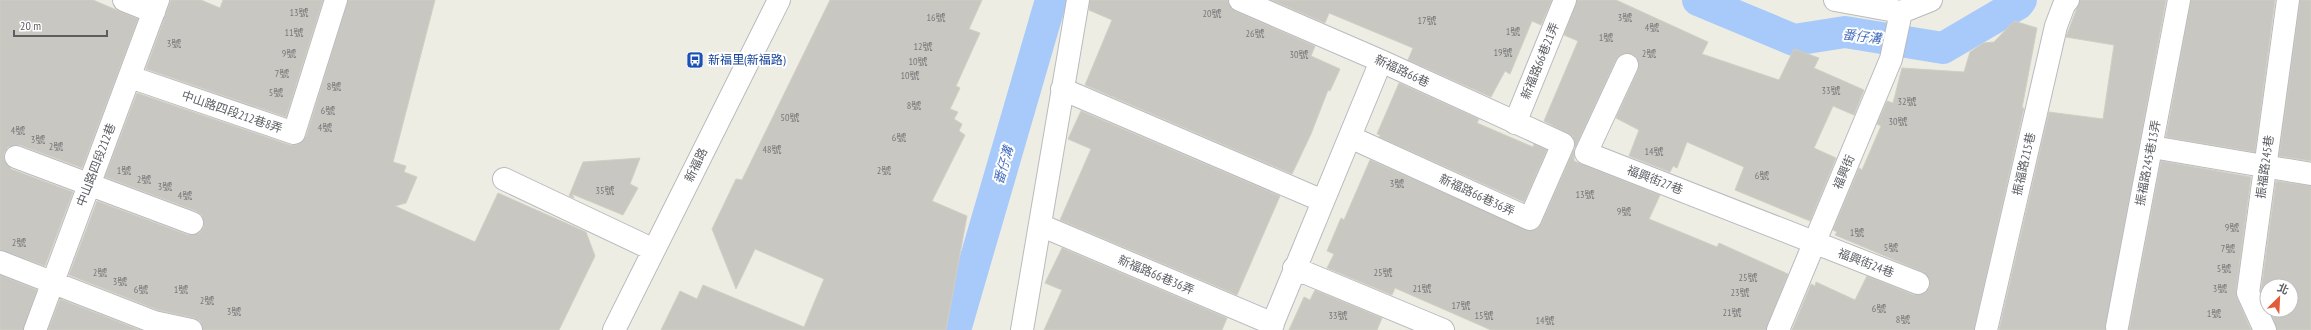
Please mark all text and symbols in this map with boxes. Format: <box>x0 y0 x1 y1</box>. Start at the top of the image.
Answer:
house number: 13號 <box>290 6 309 19</box>
house number: 20號 <box>1203 7 1222 20</box>
house number: 16號 <box>927 11 946 24</box>
house number: 3號 <box>1618 11 1632 24</box>
scale bar <box>14 12 107 38</box>
house number: 17號 <box>1418 14 1437 27</box>
text: 20 m <box>20 18 41 33</box>
street label: 新福路66巷21弄 <box>1517 20 1562 101</box>
house number: 4號 <box>1645 21 1659 34</box>
house number: 1號 <box>1506 25 1520 38</box>
house number: 11號 <box>285 26 304 39</box>
water label: 番仔溝 <box>1842 26 1884 48</box>
house number: 26號 <box>1246 27 1265 40</box>
house number: 1號 <box>1599 31 1613 44</box>
house number: 3號 <box>167 37 181 50</box>
house number: 12號 <box>914 40 933 53</box>
house number: 19號 <box>1494 46 1513 59</box>
house number: 9號 <box>282 47 296 60</box>
house number: 2號 <box>1642 47 1656 60</box>
house number: 30號 <box>1290 48 1309 61</box>
bus stop icon: 新福里(新福路) <box>685 50 705 70</box>
street label: 新福路66巷 <box>1372 51 1432 90</box>
place label: 新福里(新福路) <box>708 52 786 67</box>
house number: 10號 <box>909 55 928 68</box>
house number: 7號 <box>275 67 289 80</box>
house number: 10號 <box>901 69 920 82</box>
house number: 8號 <box>327 80 341 93</box>
house number: 33號 <box>1822 84 1841 97</box>
house number: 5號 <box>269 86 283 99</box>
street label: 中山路四段212巷8弄 <box>180 87 285 136</box>
house number: 32號 <box>1898 95 1917 108</box>
house number: 8號 <box>907 99 921 112</box>
house number: 6號 <box>321 104 335 117</box>
house number: 50號 <box>781 111 800 124</box>
house number: 30號 <box>1889 115 1908 128</box>
street label: 振福路245巷13弄 <box>2132 119 2163 207</box>
street label: 中山路四段212巷 <box>73 121 118 209</box>
house number: 4號 <box>318 121 332 134</box>
house number: 4號 <box>11 124 25 137</box>
house number: 6號 <box>892 131 906 144</box>
street label: 振福路215巷 <box>2009 131 2038 197</box>
house number: 3號 <box>31 133 45 146</box>
street label: 振福路245巷 <box>2253 134 2276 200</box>
house number: 2號 <box>49 140 63 153</box>
water label: 番仔溝 <box>990 142 1018 186</box>
house number: 48號 <box>763 143 782 156</box>
street label: 新福路 <box>681 145 710 184</box>
house number: 14號 <box>1645 145 1664 158</box>
street label: 福興街 <box>1830 152 1857 191</box>
street label: 福興街27巷 <box>1625 162 1685 197</box>
house number: 1號 <box>117 164 131 177</box>
house number: 2號 <box>877 164 891 177</box>
house number: 6號 <box>1755 169 1769 182</box>
street label: 新福路66巷36弄 <box>1437 171 1517 219</box>
house number: 2號 <box>137 173 151 186</box>
house number: 3號 <box>1390 177 1404 190</box>
house number: 3號 <box>158 180 172 193</box>
house number: 35號 <box>596 184 615 197</box>
house number: 13號 <box>1576 188 1595 201</box>
house number: 4號 <box>178 189 192 202</box>
house number: 9號 <box>1617 205 1631 218</box>
house number: 9號 <box>2225 221 2239 234</box>
house number: 1號 <box>1850 226 1864 239</box>
house number: 2號 <box>12 236 26 249</box>
house number: 5號 <box>1884 241 1898 254</box>
house number: 7號 <box>2221 242 2235 255</box>
street label: 福興街24巷 <box>1836 245 1896 280</box>
street label: 新福路66巷36弄 <box>1116 252 1197 297</box>
house number: 5號 <box>2217 262 2231 275</box>
house number: 2號 <box>93 266 107 279</box>
house number: 25號 <box>1374 266 1393 279</box>
house number: 25號 <box>1739 271 1758 284</box>
house number: 3號 <box>113 275 127 288</box>
north arrow <box>2259 278 2299 318</box>
text: 北 <box>2275 280 2291 297</box>
house number: 21號 <box>1413 282 1432 295</box>
house number: 3號 <box>2213 282 2227 295</box>
house number: 6號 <box>134 283 148 296</box>
house number: 1號 <box>174 283 188 296</box>
house number: 23號 <box>1731 286 1750 299</box>
house number: 2號 <box>200 294 214 307</box>
house number: 17號 <box>1452 299 1471 312</box>
house number: 6號 <box>1872 302 1886 315</box>
house number: 3號 <box>227 305 241 318</box>
house number: 21號 <box>1723 306 1742 319</box>
house number: 1號 <box>2207 307 2221 320</box>
house number: 33號 <box>1329 309 1348 322</box>
house number: 15號 <box>1475 309 1494 322</box>
house number: 8號 <box>1896 313 1910 326</box>
house number: 14號 <box>1536 314 1555 327</box>

